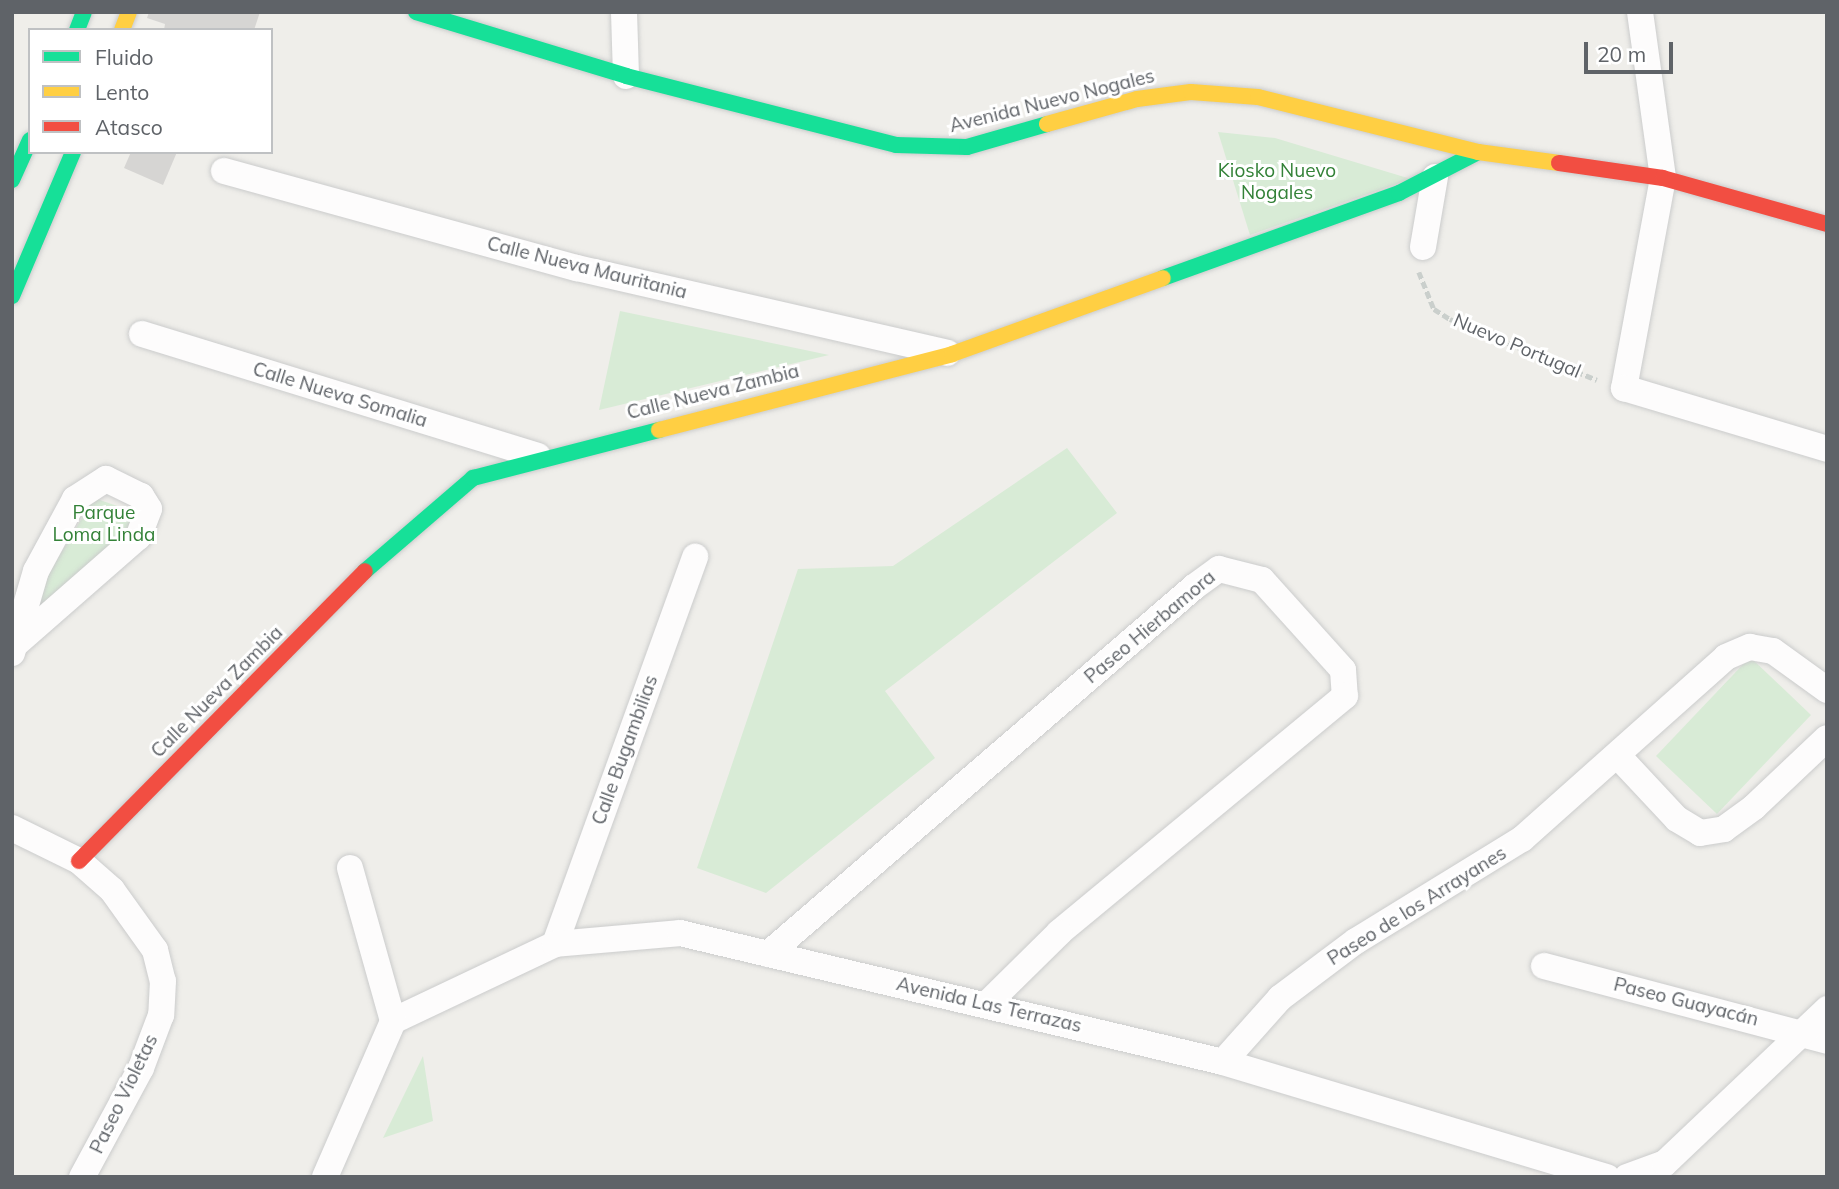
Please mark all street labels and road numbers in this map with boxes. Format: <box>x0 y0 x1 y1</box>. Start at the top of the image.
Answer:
street label: Avenida Nuevo Nogales <box>947 64 1157 138</box>
street label: Calle Nueva Mauritania <box>485 232 689 304</box>
street label: Nuevo Portugal <box>1450 309 1584 383</box>
street label: Calle Nueva Somalia <box>250 358 430 432</box>
street label: Calle Nueva Zambia <box>625 360 801 424</box>
street label: Paseo Hierbamora <box>1080 566 1220 688</box>
street label: Calle Nueva Zambia <box>147 622 287 762</box>
street label: Calle Bugambilias <box>587 672 663 828</box>
street label: Paseo de los Arrayanes <box>1323 842 1511 970</box>
street label: Avenida Las Terrazas <box>894 973 1084 1037</box>
street label: Paseo Guayacán <box>1611 973 1761 1031</box>
street label: Paseo Violetas <box>85 1031 163 1157</box>

